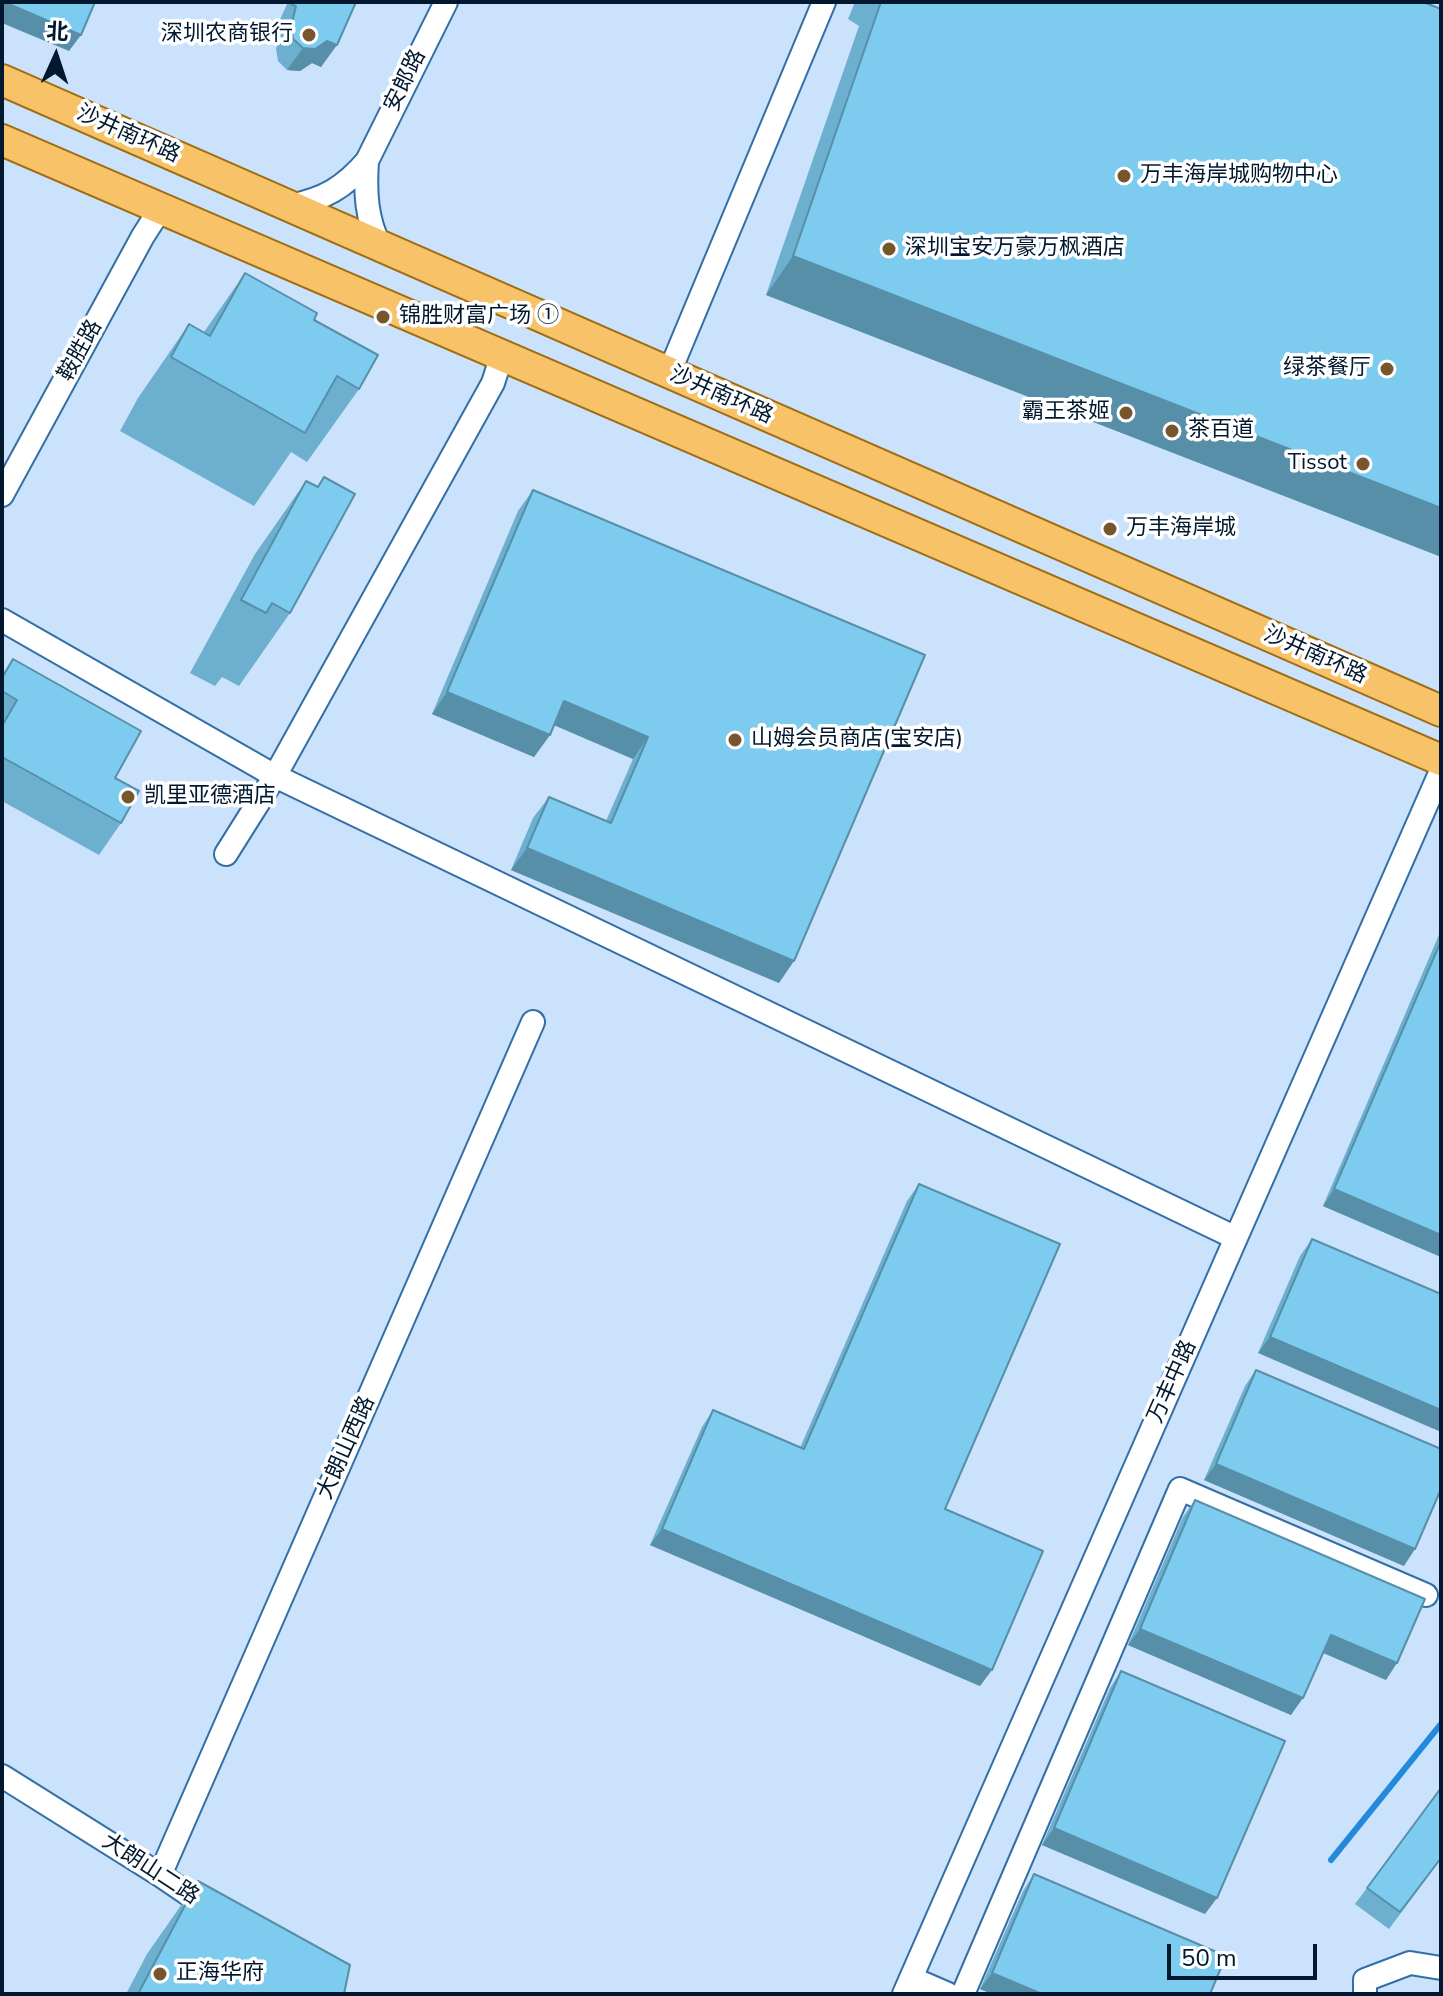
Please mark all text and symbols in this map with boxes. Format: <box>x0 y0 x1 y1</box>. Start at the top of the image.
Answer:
north arrow <box>16 16 96 96</box>
text: 北 <box>45 16 69 48</box>
place label: 深圳农商银行 <box>161 22 293 48</box>
marker: 深圳农商银行 <box>300 26 318 44</box>
street label: 安郎路 <box>380 46 432 116</box>
street label: 沙井南环路 <box>72 101 184 169</box>
place label: 万丰海岸城购物中心 <box>1140 163 1338 189</box>
marker: 万丰海岸城购物中心 <box>1115 167 1133 185</box>
place label: 深圳宝安万豪万枫酒店 <box>905 236 1125 262</box>
marker: 深圳宝安万豪万枫酒店 <box>880 240 898 258</box>
place label: 锦胜财富广场 ① <box>399 304 559 330</box>
marker: 锦胜财富广场 ① <box>374 308 392 326</box>
street label: 鞍胜路 <box>53 316 109 386</box>
place label: 绿茶餐厅 <box>1283 356 1371 382</box>
marker: 绿茶餐厅 <box>1378 360 1396 378</box>
street label: 沙井南环路 <box>665 362 777 430</box>
place label: 霸王茶姬 <box>1022 400 1110 426</box>
marker: 霸王茶姬 <box>1117 404 1135 422</box>
place label: 茶百道 <box>1188 418 1254 444</box>
marker: 茶百道 <box>1163 422 1181 440</box>
place label: Tissot <box>1288 451 1347 477</box>
marker: Tissot <box>1354 455 1372 473</box>
place label: 万丰海岸城 <box>1126 516 1236 542</box>
marker: 万丰海岸城 <box>1101 520 1119 538</box>
street label: 沙井南环路 <box>1259 622 1371 690</box>
place label: 山姆会员商店(宝安店) <box>751 727 963 753</box>
marker: 山姆会员商店(宝安店) <box>726 731 744 749</box>
place label: 凯里亚德酒店 <box>144 784 276 810</box>
marker: 凯里亚德酒店 <box>119 788 137 806</box>
street label: 万丰中路 <box>1143 1336 1203 1428</box>
street label: 大朗山西路 <box>313 1392 381 1504</box>
street label: 大朗山二路 <box>97 1829 203 1911</box>
scale bar <box>1171 1928 1321 1978</box>
text: 50 m <box>1181 1942 1237 1974</box>
place label: 正海华府 <box>176 1961 264 1987</box>
marker: 正海华府 <box>151 1965 169 1983</box>

